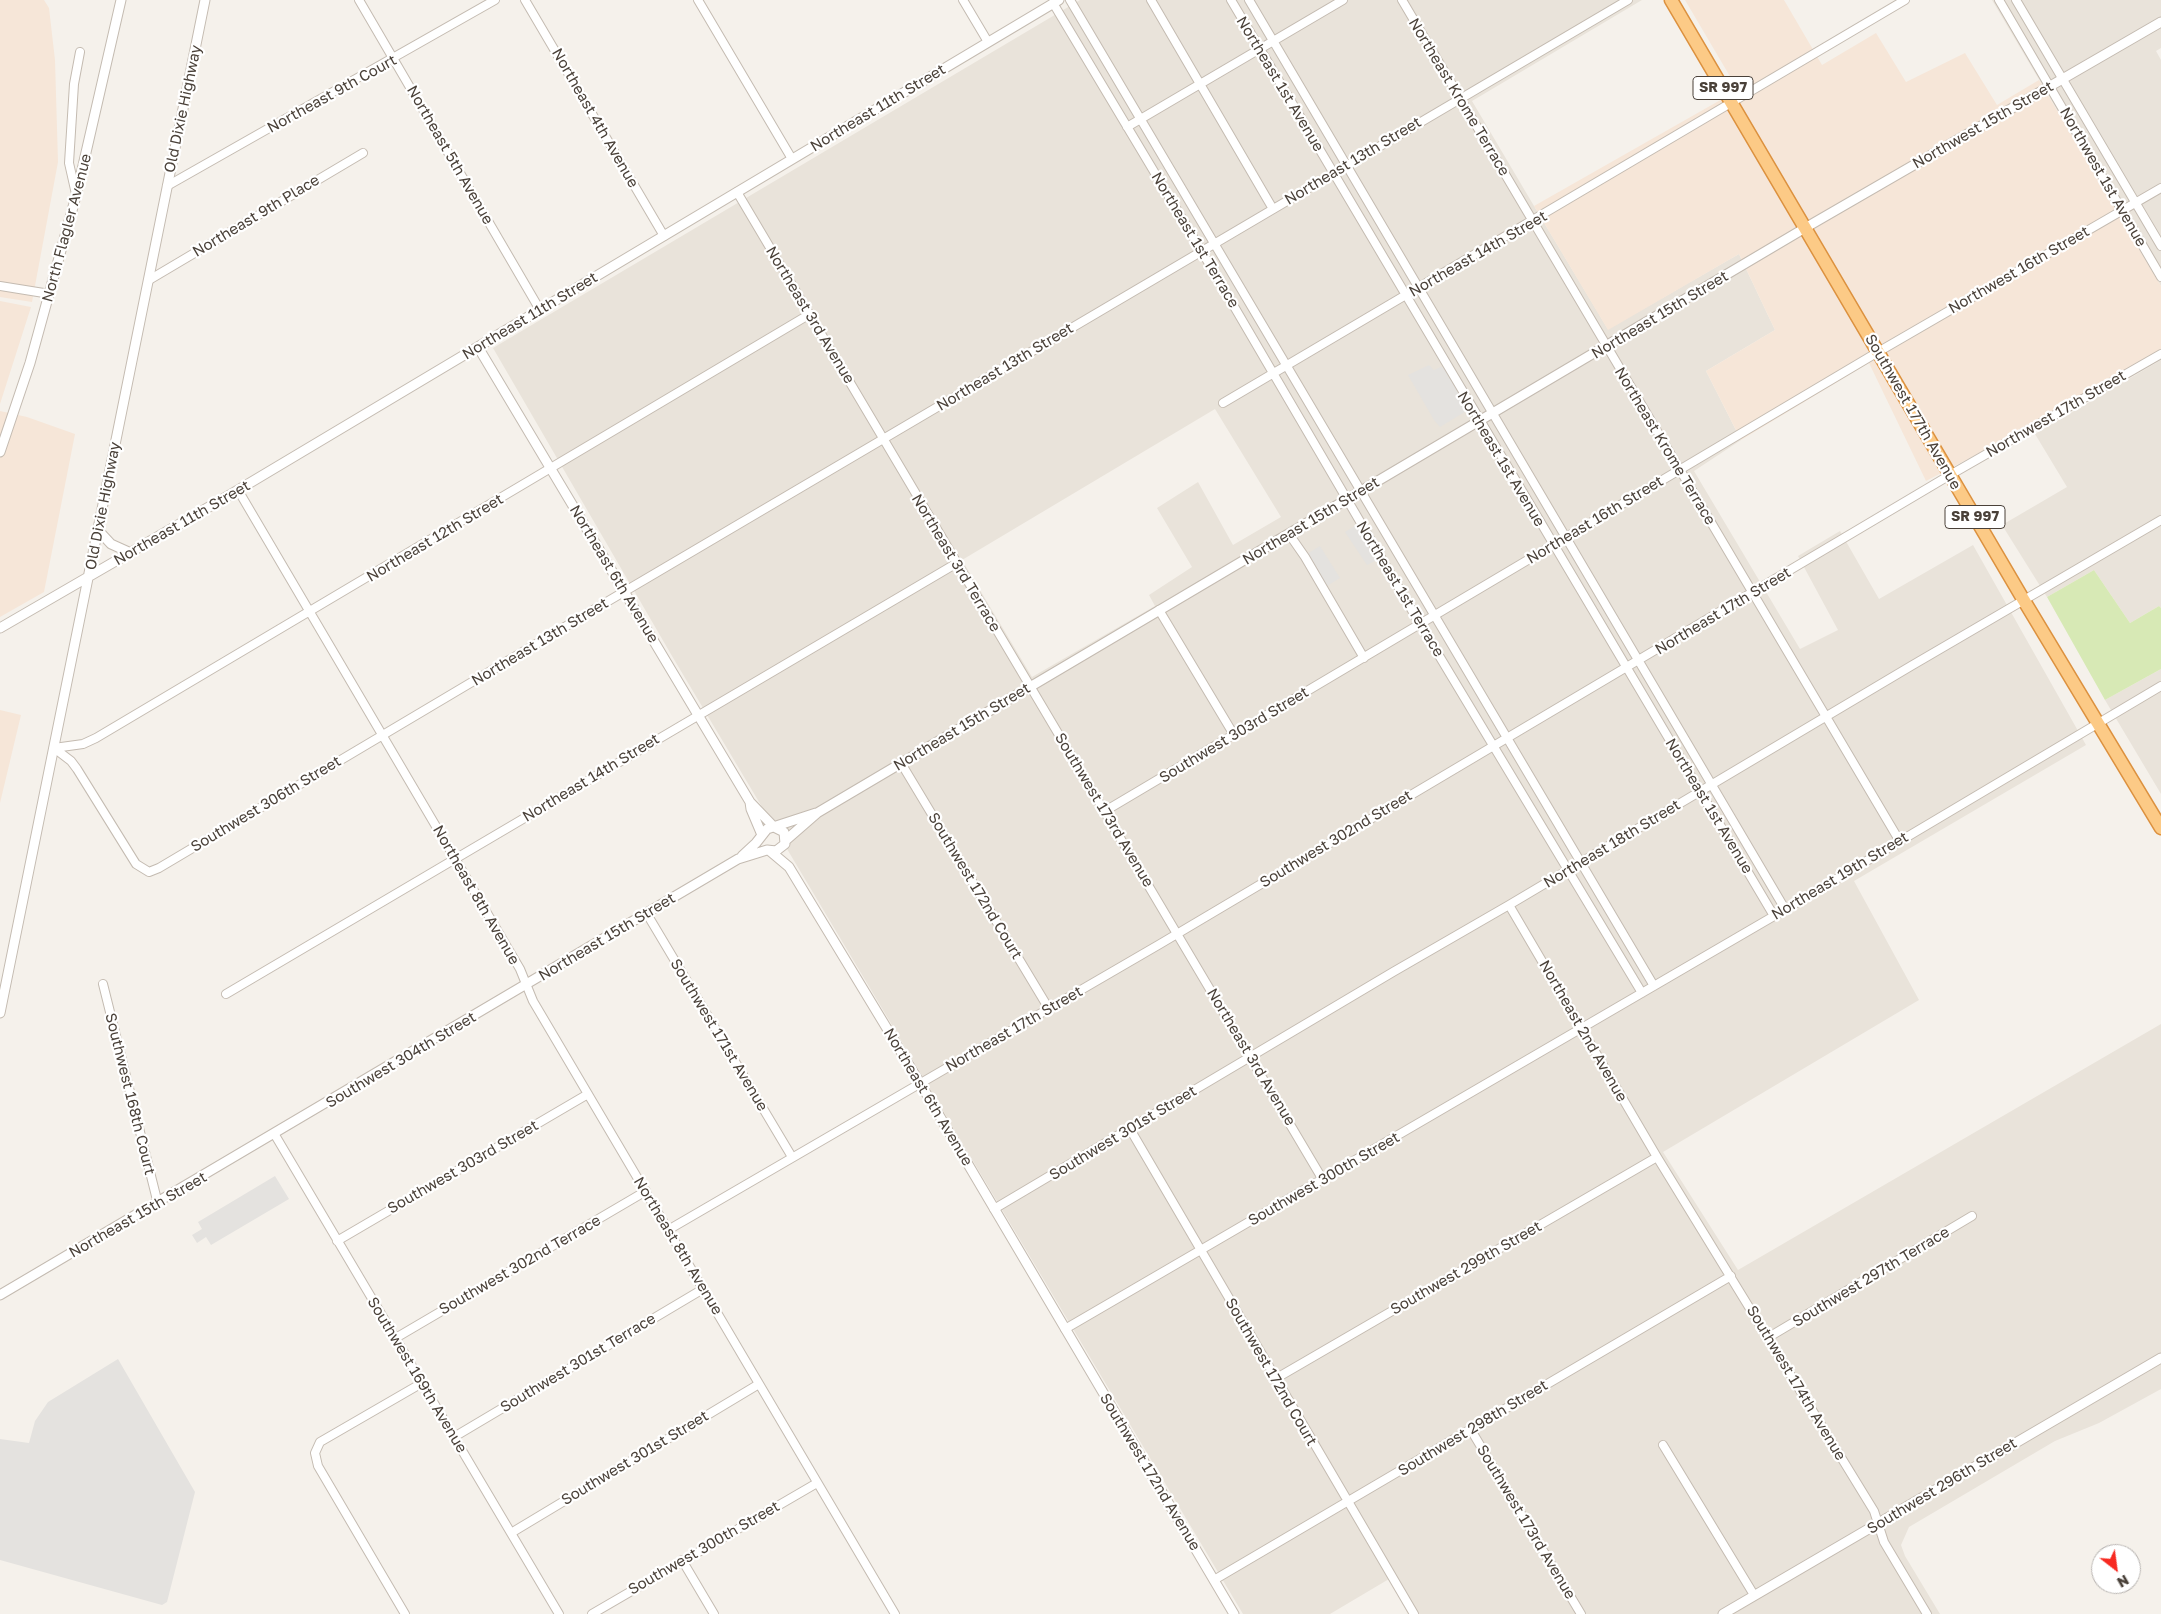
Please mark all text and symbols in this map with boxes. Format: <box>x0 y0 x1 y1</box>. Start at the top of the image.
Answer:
street label: Northeast 1st Avenue <box>1232 13 1328 155</box>
street label: Northeast Krome Terrace <box>1405 15 1513 179</box>
street label: Old Dixie Highway <box>161 43 205 175</box>
street label: Northeast 4th Avenue <box>548 45 642 191</box>
street label: Northeast 9th Court <box>264 51 400 137</box>
street label: Northeast 11th Street <box>807 60 949 156</box>
road number: SR 997 <box>1693 76 1753 100</box>
street label: Northwest 15th Street <box>1909 77 2057 173</box>
street label: Northeast 5th Avenue <box>403 82 497 228</box>
street label: Northwest 1st Avenue <box>2056 104 2150 250</box>
street label: Northeast 13th Street <box>1281 113 1425 209</box>
street label: North Flagler Avenue <box>39 152 95 304</box>
street label: Northeast 1st Terrace <box>1147 169 1243 311</box>
street label: Northeast 9th Place <box>189 171 323 261</box>
street label: Northeast 14th Street <box>1406 207 1550 301</box>
street label: Northwest 16th Street <box>1945 222 2093 318</box>
street label: Northeast 3rd Avenue <box>762 243 858 387</box>
street label: Northeast 15th Street <box>1589 267 1731 363</box>
street label: Northeast 11th Street <box>459 268 601 364</box>
street label: Northeast 13th Street <box>933 319 1077 415</box>
street label: Southwest 177th Avenue <box>1861 331 1965 493</box>
street label: Northeast Krome Terrace <box>1611 364 1719 528</box>
street label: Northwest 17th Street <box>1983 367 2129 461</box>
street label: Northeast 1st Avenue <box>1453 388 1549 530</box>
street label: Old Dixie Highway <box>82 440 124 572</box>
street label: Northeast 16th Street <box>1523 472 1667 568</box>
street label: Northeast 15th Street <box>1240 473 1382 569</box>
street label: Northeast 11th Street <box>111 477 253 569</box>
street label: Northeast 12th Street <box>364 490 506 586</box>
street label: Northeast 3rd Terrace <box>908 491 1004 635</box>
street label: Northeast 6th Avenue <box>566 502 662 646</box>
road number: SR 997 <box>1945 506 2005 528</box>
street label: Northeast 1st Terrace <box>1352 518 1448 660</box>
street label: Northeast 17th Street <box>1652 563 1794 659</box>
street label: Northeast 13th Street <box>468 594 612 690</box>
street label: Northeast 15th Street <box>891 679 1033 775</box>
street label: Southwest 303rd Street <box>1156 683 1312 787</box>
street label: Northeast 14th Street <box>519 730 663 826</box>
street label: Southwest 173rd Avenue <box>1051 730 1157 890</box>
street label: Northeast 1st Avenue <box>1661 735 1757 877</box>
street label: Southwest 306th Street <box>188 752 344 856</box>
street label: Southwest 302nd Street <box>1257 786 1415 892</box>
street label: Northeast 18th Street <box>1540 796 1684 892</box>
street label: Southwest 172nd Court <box>924 809 1026 963</box>
street label: Northeast 8th Avenue <box>429 822 523 968</box>
street label: Northeast 19th Street <box>1768 828 1912 924</box>
street label: Northeast 15th Street <box>536 889 678 985</box>
street label: Southwest 171st Avenue <box>666 956 772 1114</box>
street label: Northeast 2nd Avenue <box>1535 957 1631 1105</box>
street label: Northeast 17th Street <box>942 982 1086 1076</box>
street label: Northeast 3rd Avenue <box>1203 985 1299 1129</box>
street label: Southwest 304th Street <box>323 1008 479 1112</box>
street label: Southwest 168th Court <box>101 1011 159 1177</box>
street label: Northeast 6th Avenue <box>880 1025 976 1169</box>
street label: Southwest 301st Street <box>1046 1082 1200 1184</box>
street label: Southwest 303rd Street <box>384 1116 542 1218</box>
street label: Southwest 300th Street <box>1245 1128 1403 1230</box>
street label: Northeast 15th Street <box>66 1168 210 1262</box>
street label: Northeast 8th Avenue <box>630 1174 726 1318</box>
street label: Southwest 302nd Terrace <box>436 1211 604 1319</box>
street label: Southwest 299th Street <box>1387 1217 1545 1319</box>
street label: Southwest 297th Terrace <box>1789 1223 1953 1331</box>
street label: Southwest 169th Avenue <box>363 1294 471 1456</box>
street label: Southwest 172nd Court <box>1221 1295 1321 1449</box>
street label: Southwest 174th Avenue <box>1743 1302 1849 1464</box>
street label: Southwest 301st Terrace <box>497 1310 659 1416</box>
street label: Southwest 298th Street <box>1395 1376 1551 1480</box>
street label: Southwest 172nd Avenue <box>1096 1390 1204 1554</box>
street label: Southwest 301st Street <box>558 1407 712 1509</box>
street label: Southwest 296th Street <box>1864 1434 2020 1538</box>
street label: Southwest 173rd Avenue <box>1473 1442 1579 1602</box>
street label: Southwest 300th Street <box>625 1497 783 1599</box>
north arrow <box>2091 1544 2141 1594</box>
text: N <box>2114 1572 2132 1592</box>

